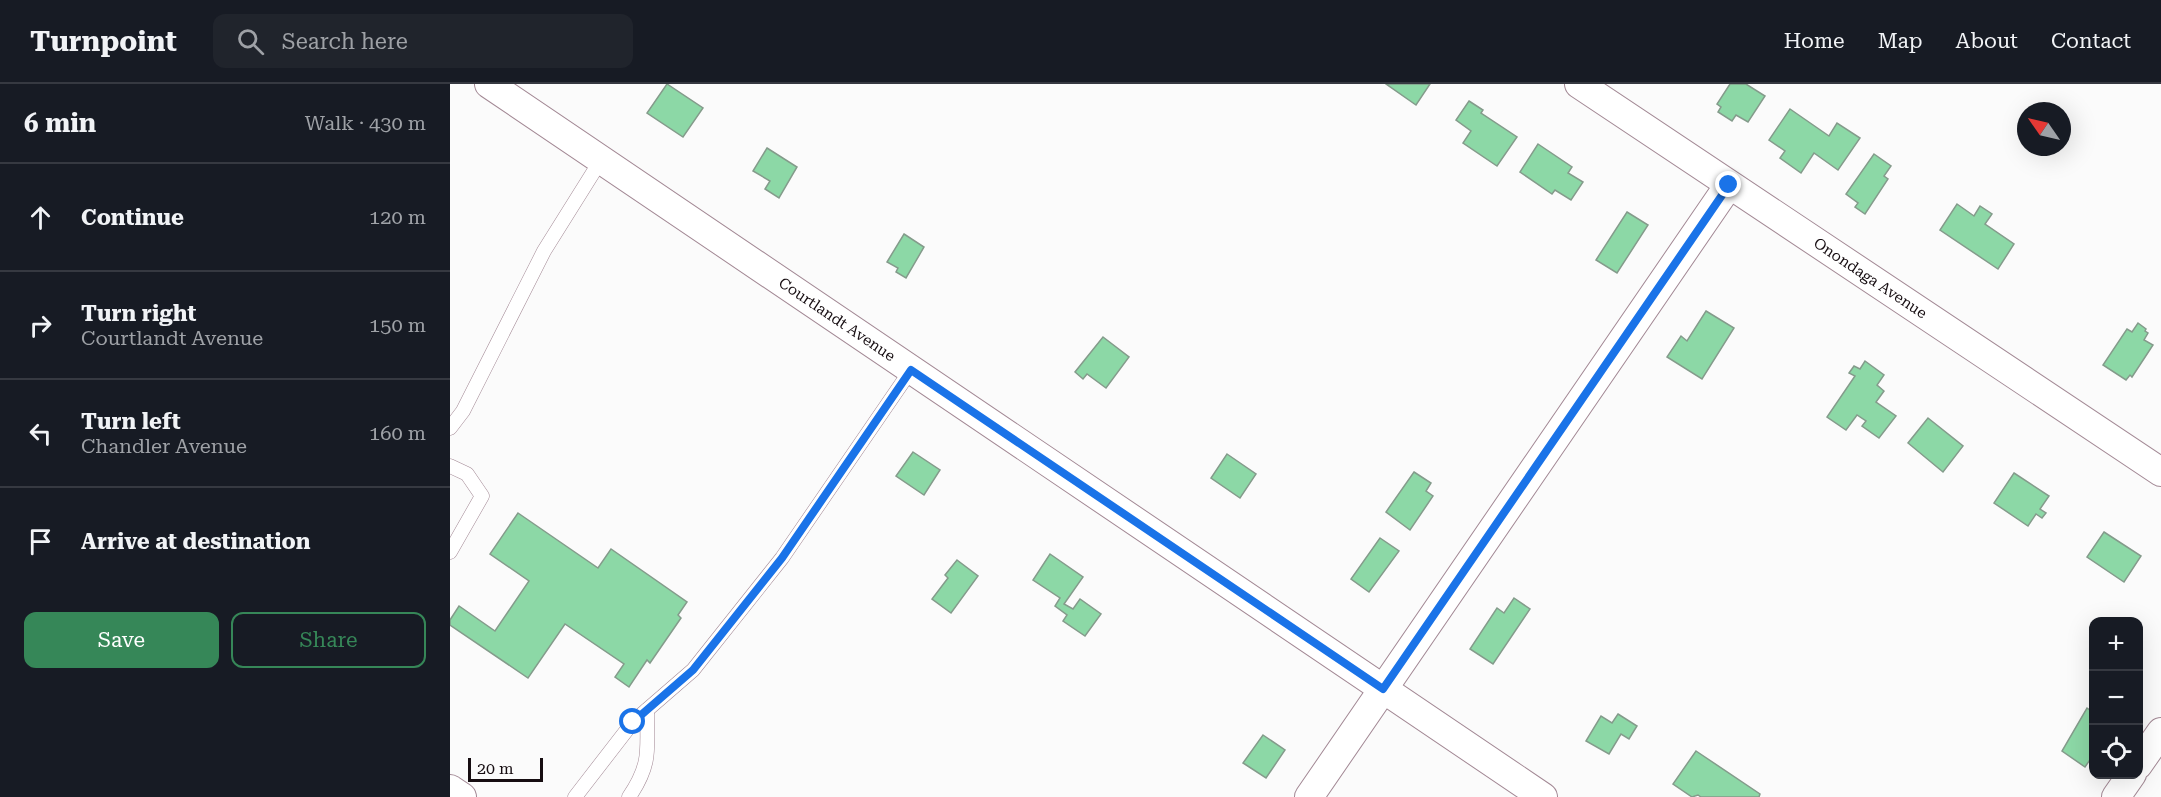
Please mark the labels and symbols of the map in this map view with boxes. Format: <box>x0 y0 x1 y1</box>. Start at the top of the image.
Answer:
north arrow <box>2017 102 2071 156</box>
route end <box>1715 171 1741 197</box>
street label: Onondaga Avenue <box>1810 234 1930 322</box>
street label: Courtlandt Avenue <box>775 274 899 365</box>
route start <box>619 708 645 734</box>
scale bar <box>468 755 543 782</box>

